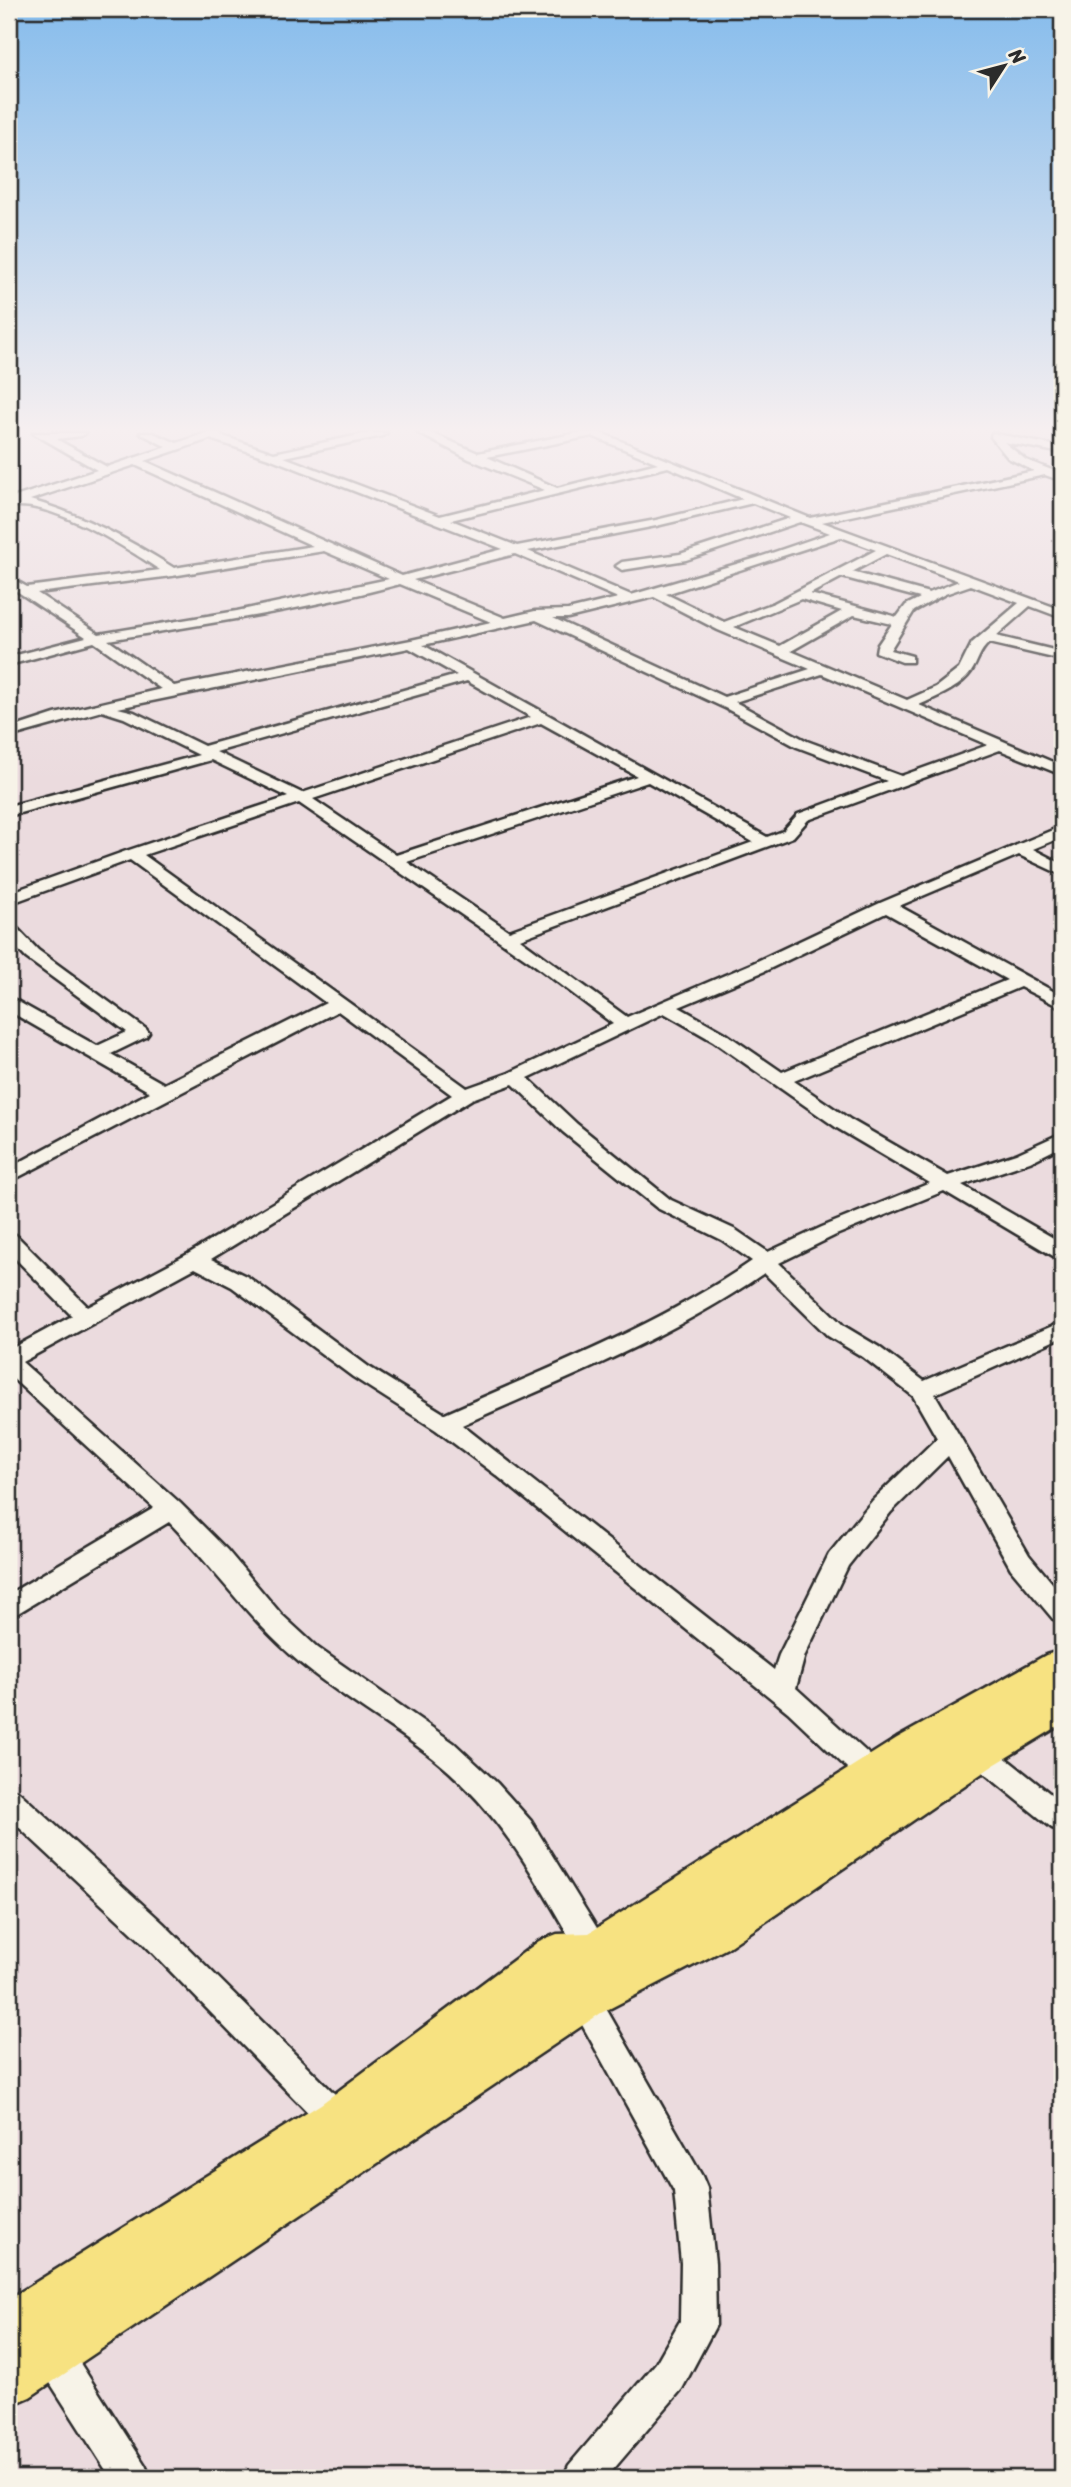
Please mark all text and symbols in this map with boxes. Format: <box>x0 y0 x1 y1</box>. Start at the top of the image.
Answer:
north arrow <box>970 32 1040 102</box>
text: N <box>1000 40 1035 72</box>

